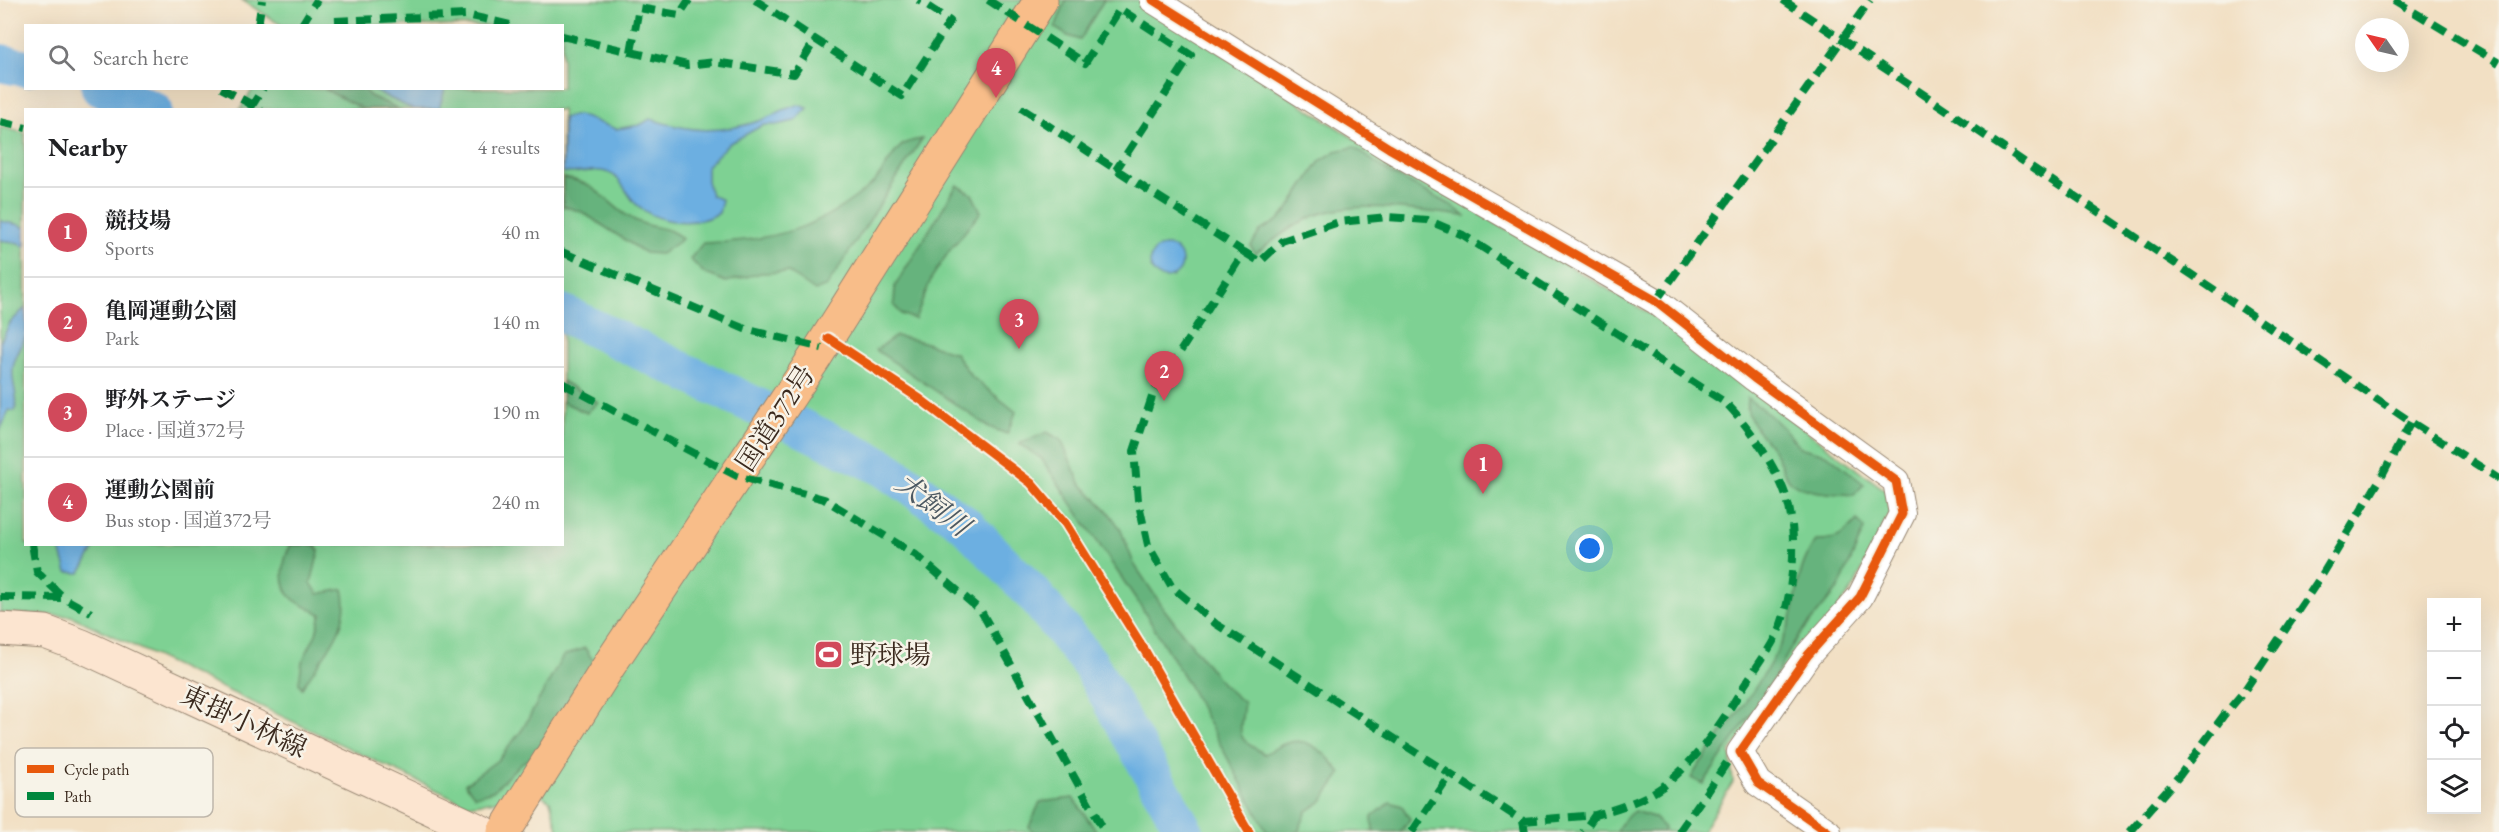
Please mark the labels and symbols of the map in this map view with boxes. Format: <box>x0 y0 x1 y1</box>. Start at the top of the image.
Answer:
north arrow <box>2355 18 2409 72</box>
pin: 4 <box>976 48 1016 98</box>
pin: 3 <box>1000 300 1038 349</box>
pin: 2 <box>1144 352 1184 401</box>
street label: 国道372号 <box>728 358 822 478</box>
pin: 1 <box>1464 444 1502 494</box>
water label: 犬飼川 <box>889 464 980 545</box>
your location <box>1575 534 1604 563</box>
place label: 野球場 <box>850 637 931 672</box>
sports icon: 野球場 <box>813 638 845 670</box>
street label: 東掛小林線 <box>175 677 313 765</box>
legend <box>15 748 213 817</box>
text: Cycle path <box>64 759 129 780</box>
text: Path <box>64 786 92 807</box>

